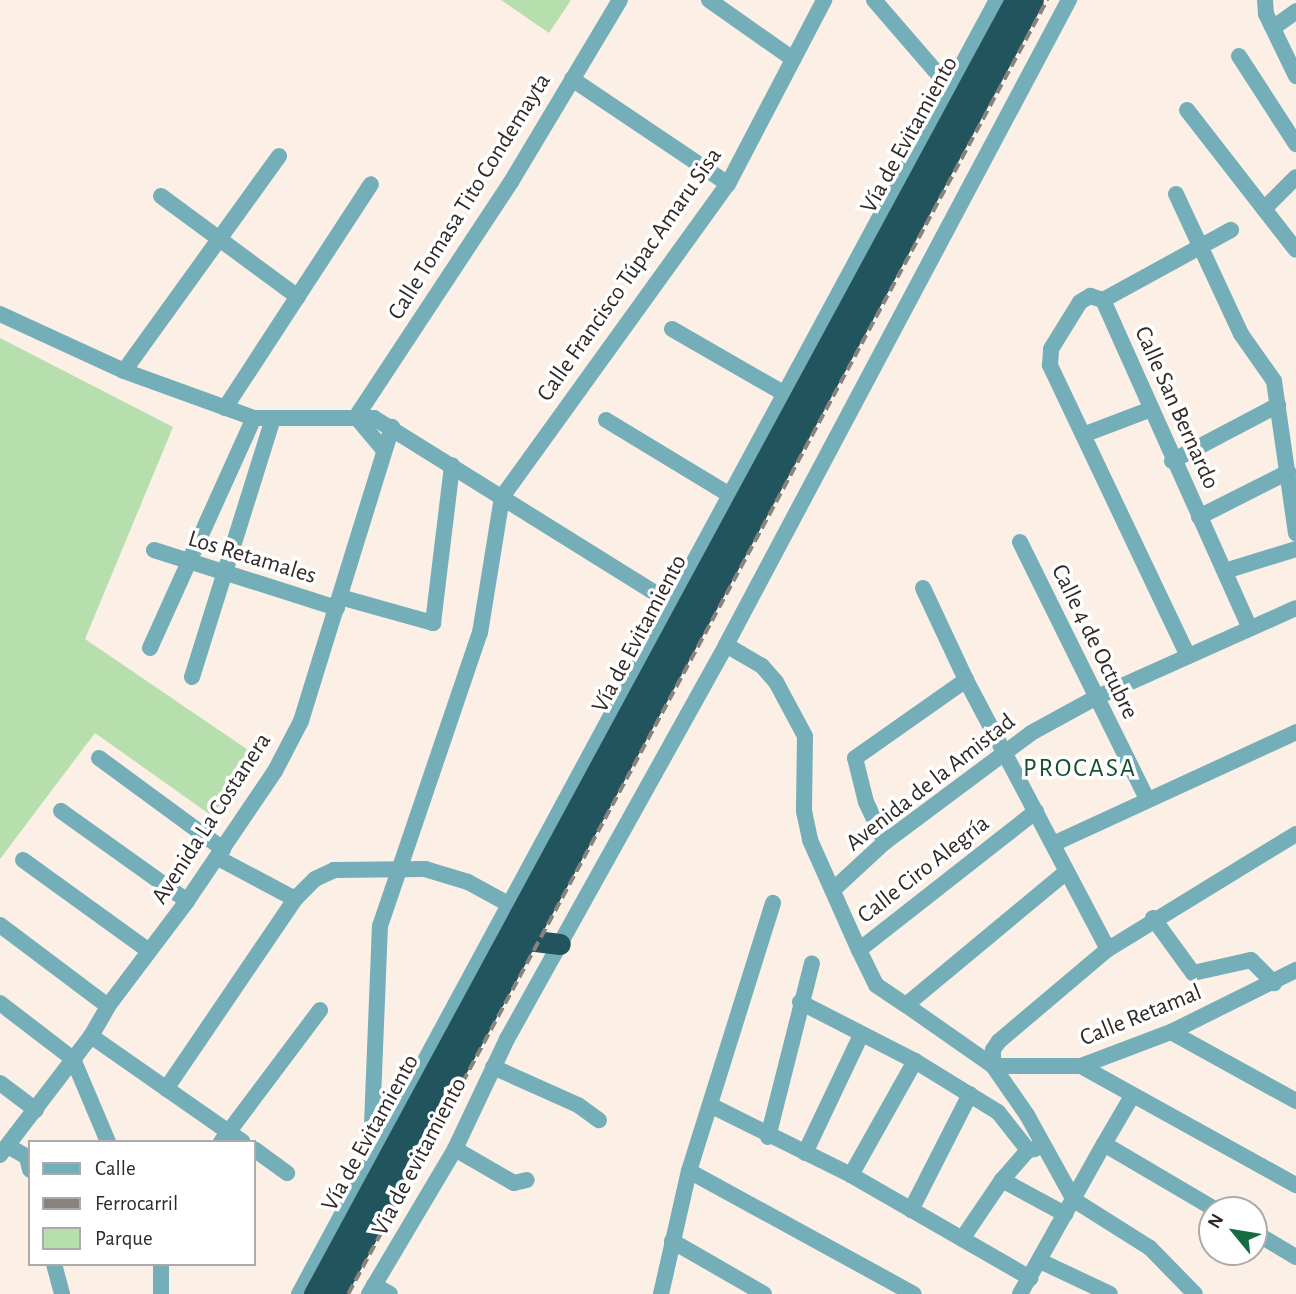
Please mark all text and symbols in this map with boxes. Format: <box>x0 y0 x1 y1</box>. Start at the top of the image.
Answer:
street label: Vía de Evitamiento <box>855 52 965 218</box>
street label: Calle Tomasa Tito Condemayta <box>382 68 558 326</box>
street label: Calle Francisco Túpac Amaru Sisa <box>531 143 729 407</box>
street label: Calle San Bernardo <box>1127 322 1225 494</box>
street label: Los Retamales <box>184 525 320 591</box>
street label: Vía de Evitamiento <box>586 550 694 718</box>
street label: Calle 4 de Octubre <box>1044 560 1144 724</box>
street label: Avenida de la Amistad <box>841 708 1021 858</box>
street label: Avenida La Costanera <box>146 728 278 910</box>
district label: PROCASA <box>1024 753 1136 785</box>
street label: Calle Ciro Alegría <box>852 810 996 930</box>
street label: Calle Retamal <box>1076 979 1206 1053</box>
street label: Vía de Evitamiento <box>316 1050 426 1216</box>
street label: Via de evitamiento <box>366 1073 474 1241</box>
legend <box>28 1140 256 1266</box>
text: Calle <box>95 1158 136 1179</box>
text: Ferrocarril <box>95 1193 178 1214</box>
north arrow <box>1198 1196 1268 1266</box>
text: N <box>1205 1211 1228 1232</box>
text: Parque <box>95 1228 153 1249</box>

